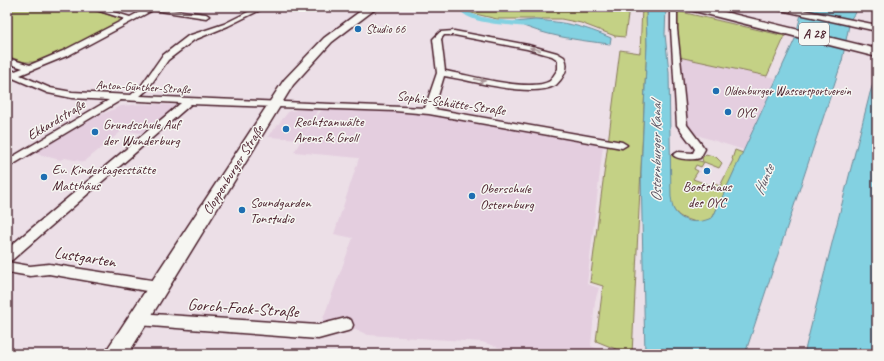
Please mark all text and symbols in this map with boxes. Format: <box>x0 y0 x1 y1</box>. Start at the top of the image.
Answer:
place label: Studio 66 <box>366 21 406 37</box>
road number: A 28 <box>799 23 829 45</box>
marker: Studio 66 <box>353 24 363 34</box>
one-way arrow <box>529 46 541 52</box>
street label: Anton-Günther-Straße <box>95 77 192 98</box>
one-way arrow <box>474 77 486 83</box>
place label: Oldenburger Wassersportverein <box>724 83 851 99</box>
marker: Oldenburger Wassersportverein <box>711 86 721 96</box>
street label: Sophie-Schütte-Straße <box>396 87 508 119</box>
street label: Ekkardstraße <box>24 95 89 144</box>
water label: Osternburger Kanal <box>647 96 666 202</box>
place label: OYC <box>736 104 758 121</box>
marker: OYC <box>723 107 733 117</box>
place label: Rechtsanwälte Arens & Groll <box>294 113 365 146</box>
place label: Grundschule Auf der Wunderburg <box>103 116 182 149</box>
street label: Cloppenburger Straße <box>199 121 268 218</box>
marker: Rechtsanwälte Arens & Groll <box>281 124 291 134</box>
marker: Grundschule Auf der Wunderburg <box>90 127 100 137</box>
water label: Hunte <box>749 160 780 198</box>
place label: Ev. Kindertagesstätte Matthäus <box>52 161 157 194</box>
marker: Bootshaus des OYC <box>702 166 712 176</box>
marker: Ev. Kindertagesstätte Matthäus <box>39 172 49 182</box>
place label: Bootshaus des OYC <box>683 178 733 211</box>
place label: Oberschule Osternburg <box>480 180 535 213</box>
marker: Oberschule Osternburg <box>467 191 477 201</box>
place label: Soundgarden Tonstudio <box>250 194 311 227</box>
marker: Soundgarden Tonstudio <box>237 205 247 215</box>
street label: Lustgarten <box>53 242 119 272</box>
street label: Gorch-Fock-Straße <box>187 294 300 322</box>

